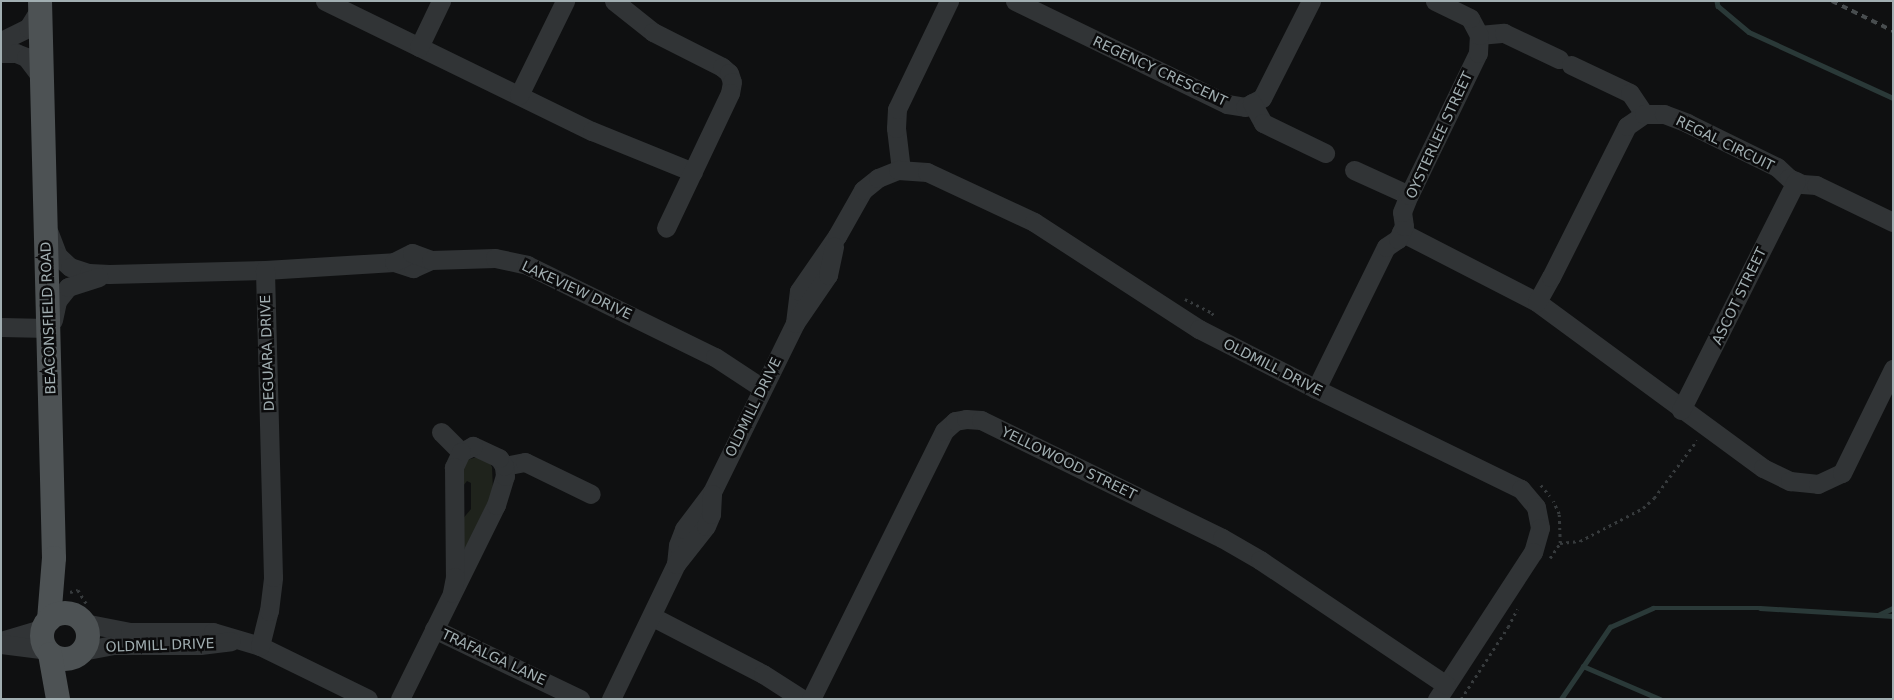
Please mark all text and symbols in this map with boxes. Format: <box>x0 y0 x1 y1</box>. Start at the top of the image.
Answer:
street label: REGENCY CRESCENT <box>1090 33 1230 109</box>
street label: OYSTERLEE STREET <box>1402 69 1476 201</box>
street label: REGAL CIRCUIT <box>1673 112 1777 174</box>
street label: BEACONSFIELD ROAD <box>37 241 59 395</box>
street label: ASCOT STREET <box>1708 245 1770 347</box>
street label: LAKEVIEW DRIVE <box>519 257 635 323</box>
street label: DEGUARA DRIVE <box>257 294 277 412</box>
street label: OLDMILL DRIVE <box>1221 335 1325 399</box>
street label: OLDMILL DRIVE <box>722 354 784 460</box>
street label: YELLOWOOD STREET <box>999 423 1139 503</box>
street label: TRAFALGA LANE <box>439 625 549 689</box>
street label: OLDMILL DRIVE <box>105 635 215 655</box>

